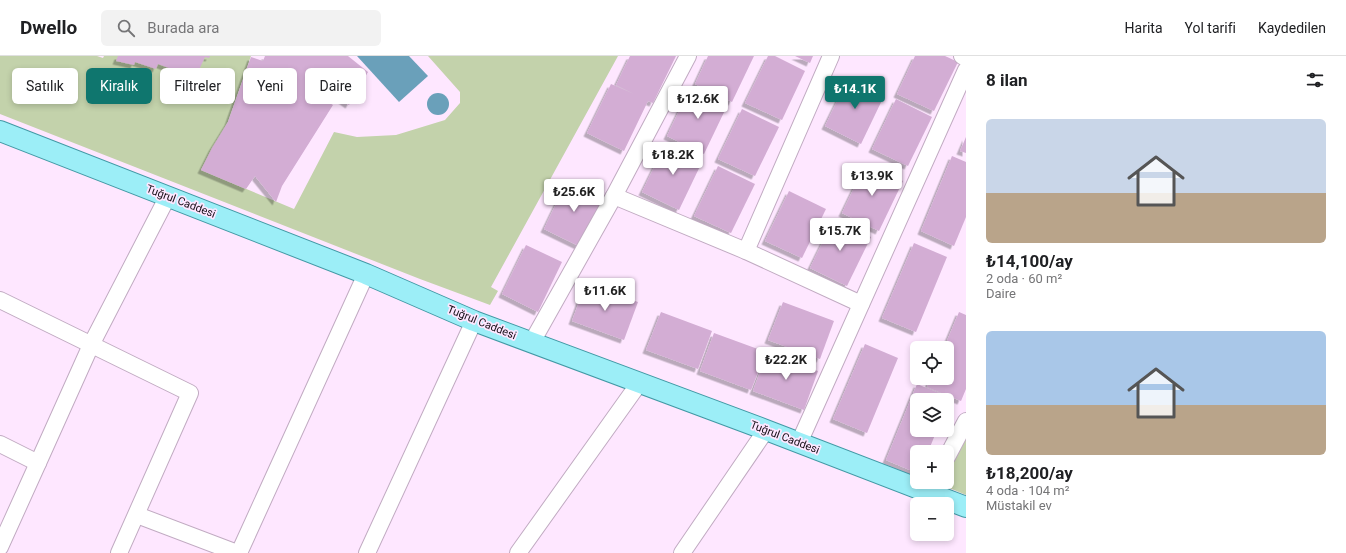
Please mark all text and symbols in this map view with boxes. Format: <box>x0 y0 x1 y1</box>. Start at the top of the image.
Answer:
search box <box>101 10 381 46</box>
text: Dwello <box>20 16 77 39</box>
icon: search <box>115 17 137 39</box>
text: Burada ara <box>147 19 219 37</box>
text: Harita <box>1125 20 1163 36</box>
text: Yol tarifi <box>1185 20 1236 36</box>
text: Kaydedilen <box>1258 20 1326 36</box>
chip: Satılık <box>12 68 78 104</box>
chip: Kiralık <box>86 68 152 104</box>
chip: Filtreler <box>160 68 235 104</box>
chip: Yeni <box>243 68 297 104</box>
chip: Daire <box>305 68 366 104</box>
icon: filters <box>1304 69 1326 91</box>
text: 8 ilan <box>986 70 1028 90</box>
pin: ₺14.1K <box>822 76 888 110</box>
text: ₺14.1K <box>834 81 876 96</box>
pin: ₺12.6K <box>665 86 731 120</box>
text: ₺12.6K <box>677 91 719 106</box>
pin: ₺18.2K <box>640 142 706 176</box>
icon: home <box>1120 145 1192 217</box>
text: ₺18.2K <box>652 147 694 162</box>
pin: ₺13.9K <box>839 163 905 197</box>
text: ₺13.9K <box>851 168 893 183</box>
pin: ₺25.6K <box>541 179 607 213</box>
street label: Tuğrul Caddesi <box>144 182 217 221</box>
text: ₺25.6K <box>553 184 595 199</box>
pin: ₺15.7K <box>807 218 873 252</box>
text: ₺15.7K <box>819 223 861 238</box>
text: ₺14,100/ay <box>986 251 1073 271</box>
text: 2 oda · 60 m² <box>986 271 1062 286</box>
pin: ₺11.6K <box>572 278 638 312</box>
text: ₺11.6K <box>584 283 626 298</box>
text: Daire <box>986 286 1016 301</box>
street label: Tuğrul Caddesi <box>445 303 518 342</box>
map controls <box>910 341 954 541</box>
button: locate <box>910 341 954 385</box>
pin: ₺22.2K <box>753 347 819 381</box>
text: ₺22.2K <box>765 352 807 367</box>
icon: home <box>1120 357 1192 429</box>
button: layers <box>910 393 954 437</box>
street label: Tuğrul Caddesi <box>748 418 821 457</box>
button: + <box>910 445 954 489</box>
text: ₺18,200/ay <box>986 463 1073 483</box>
text: 4 oda · 104 m² <box>986 483 1070 498</box>
button: − <box>910 497 954 541</box>
text: Müstakil ev <box>986 498 1052 513</box>

